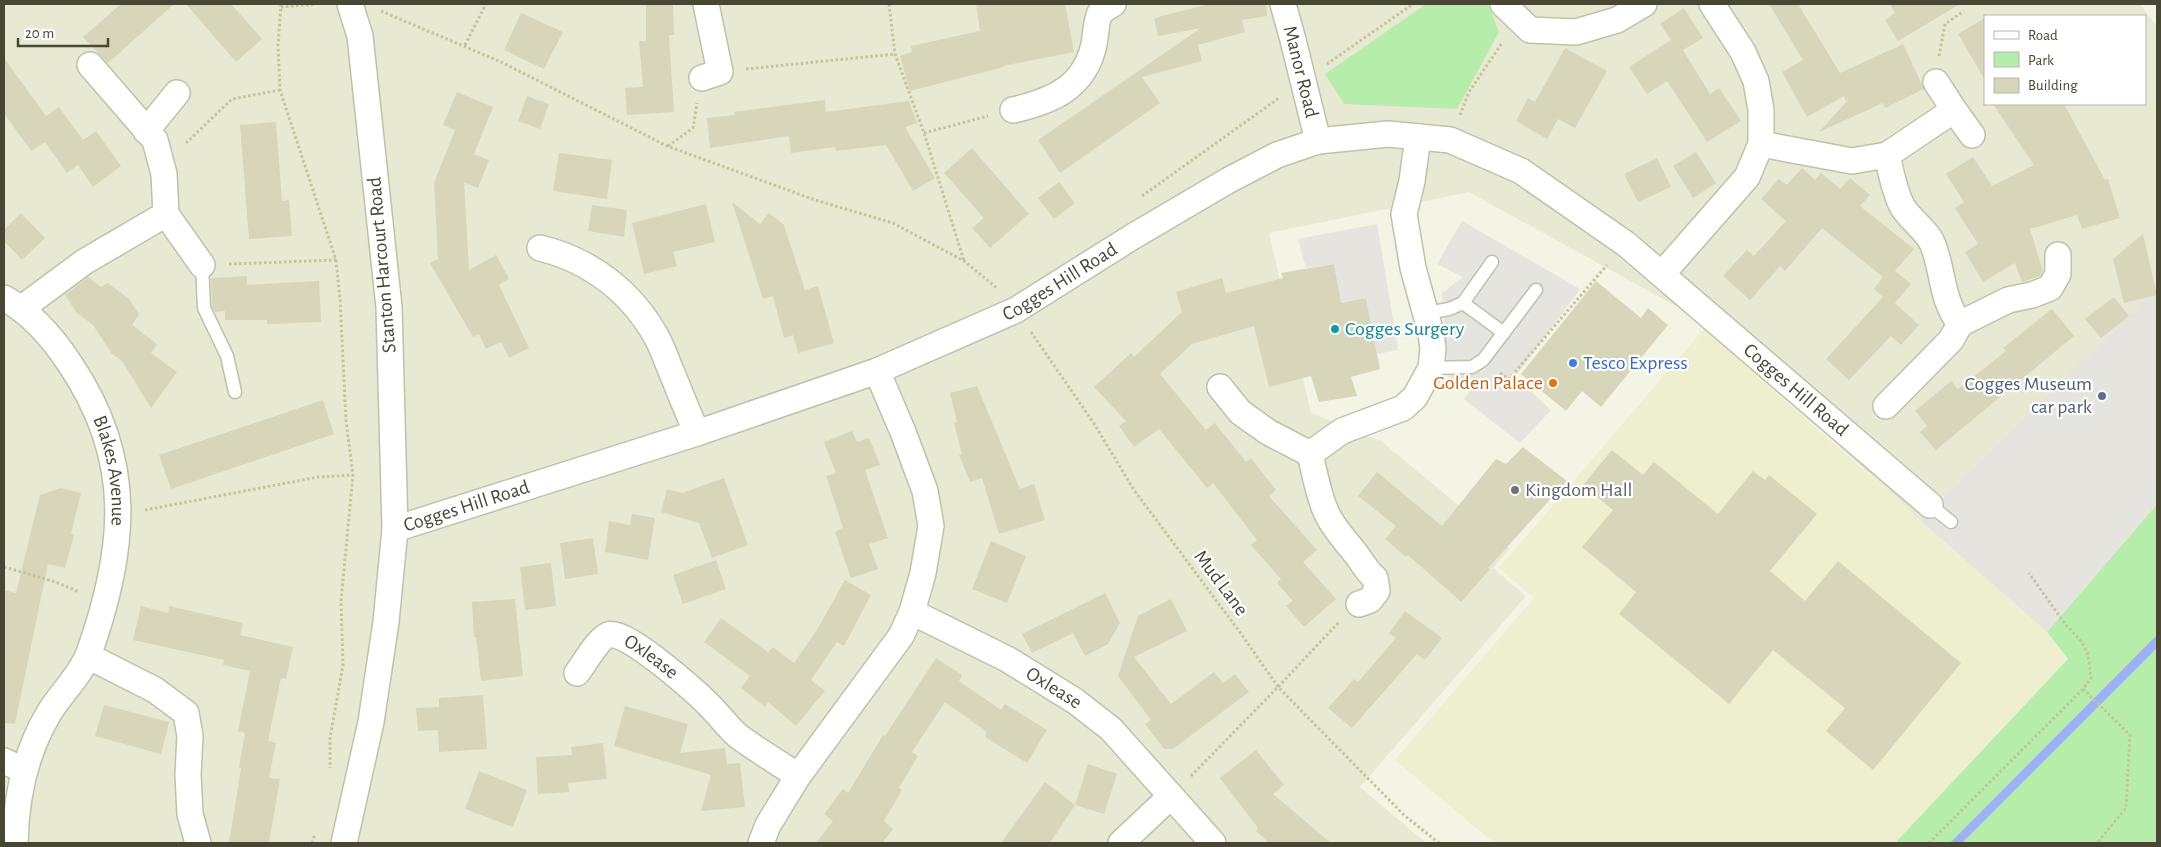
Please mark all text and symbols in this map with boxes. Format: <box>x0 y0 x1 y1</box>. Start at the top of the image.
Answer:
scale bar <box>18 15 108 47</box>
legend <box>1984 15 2146 105</box>
street label: Manor Road <box>1279 23 1322 120</box>
text: 20 m <box>25 26 54 41</box>
text: Road <box>2028 28 2058 43</box>
text: Park <box>2028 53 2054 68</box>
text: Building <box>2028 78 2078 93</box>
street label: Stanton Harcourt Road <box>364 176 400 354</box>
street label: Cogges Hill Road <box>1000 239 1121 325</box>
place label: Cogges Surgery <box>1345 319 1465 339</box>
marker: Cogges Surgery <box>1329 323 1341 335</box>
street label: Cogges Hill Road <box>1740 340 1852 440</box>
place label: Tesco Express <box>1583 353 1688 373</box>
marker: Tesco Express <box>1567 357 1579 369</box>
place label: Golden Palace <box>1433 373 1543 393</box>
place label: Cogges Museum car park <box>1965 374 2092 417</box>
marker: Golden Palace <box>1547 377 1559 389</box>
marker: Cogges Museum car park <box>2096 390 2108 402</box>
street label: Blakes Avenue <box>89 413 128 526</box>
street label: Cogges Hill Road <box>401 477 532 536</box>
place label: Kingdom Hall <box>1525 480 1633 500</box>
marker: Kingdom Hall <box>1509 484 1521 496</box>
street label: Mud Lane <box>1190 547 1252 619</box>
street label: Oxlease <box>621 631 682 683</box>
street label: Oxlease <box>1022 663 1086 712</box>

